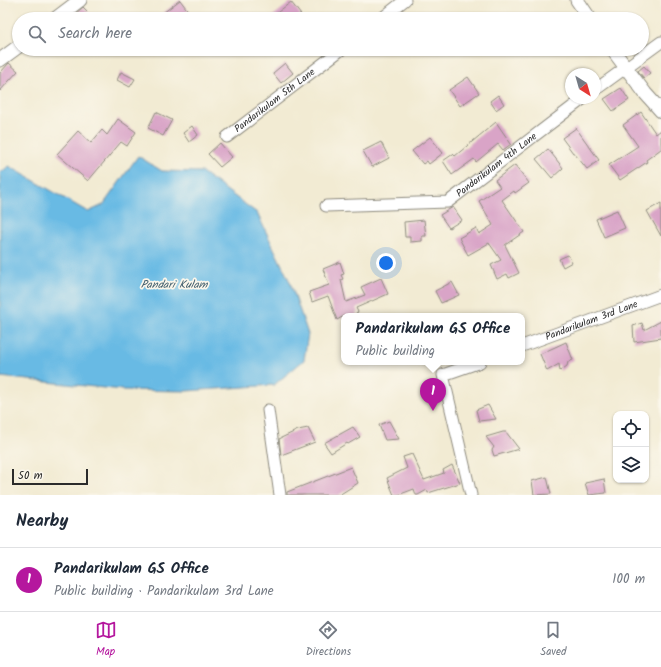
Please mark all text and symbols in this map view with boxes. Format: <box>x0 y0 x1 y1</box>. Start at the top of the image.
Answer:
search box <box>12 12 649 56</box>
text: Search here <box>58 22 132 46</box>
icon: search <box>26 23 48 45</box>
street label: Pandarikulam 5th Lane <box>231 64 319 137</box>
north arrow <box>565 68 601 104</box>
street label: Pandarikulam 4th Lane <box>452 128 541 201</box>
your location <box>376 253 396 273</box>
water label: Pandari Kulam <box>141 276 209 294</box>
street label: Pandarikulam 3rd Lane <box>543 296 641 345</box>
popup <box>341 313 525 365</box>
text: Pandarikulam GS Office <box>356 317 510 341</box>
text: Public building <box>356 341 435 362</box>
pin: 1 <box>420 378 446 411</box>
map controls <box>613 411 649 483</box>
button: locate <box>613 411 649 447</box>
button: layers <box>613 447 649 483</box>
scale bar <box>12 467 88 486</box>
text: 50 m <box>18 467 43 485</box>
text: Nearby <box>16 508 68 535</box>
text: Pandarikulam GS Office <box>54 557 209 581</box>
text: 1 <box>27 569 31 590</box>
text: 100 m <box>612 569 645 590</box>
text: Public building · Pandarikulam 3rd Lane <box>54 581 274 602</box>
tab: Map <box>95 619 117 661</box>
tab: Directions <box>306 619 351 661</box>
tab: Saved <box>540 619 566 661</box>

